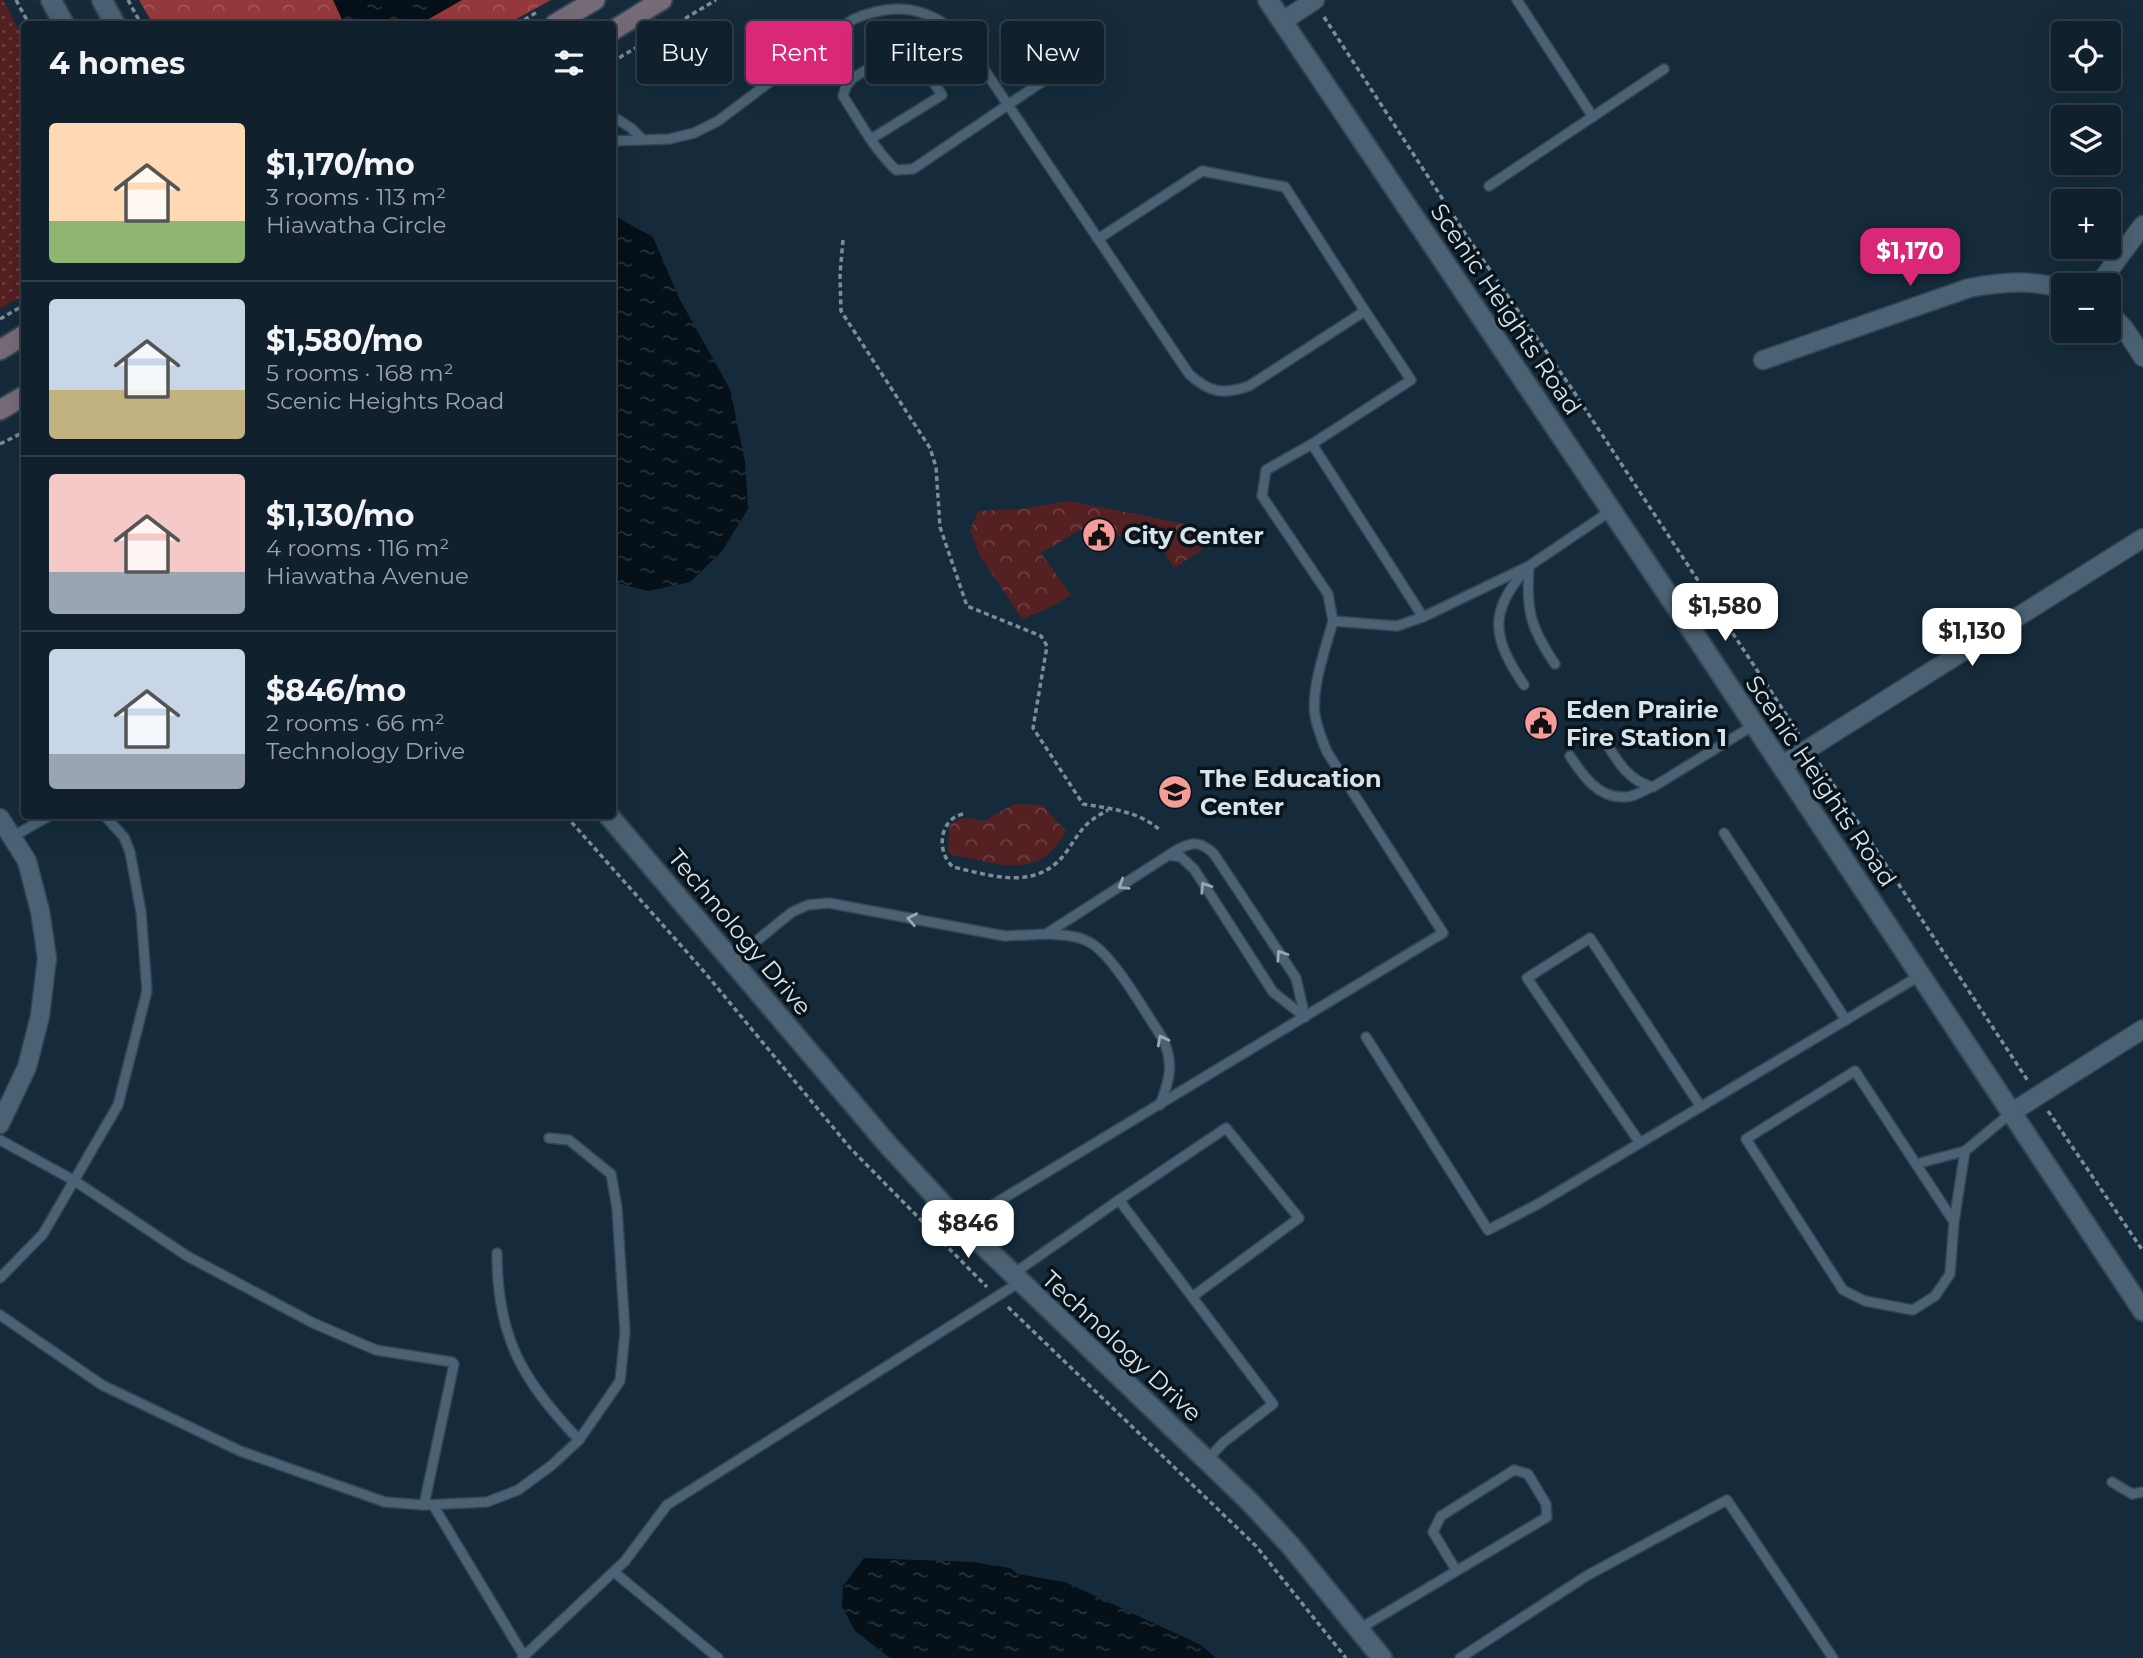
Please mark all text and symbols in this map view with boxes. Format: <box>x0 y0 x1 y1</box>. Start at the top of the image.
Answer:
chip: Buy <box>637 21 732 84</box>
chip: Rent <box>746 21 852 84</box>
chip: Filters <box>866 21 987 84</box>
chip: New <box>1001 21 1104 84</box>
map controls <box>2051 21 2121 343</box>
button: locate <box>2051 21 2121 91</box>
icon: filters <box>550 44 588 82</box>
text: 4 homes <box>49 45 185 82</box>
button: layers <box>2051 105 2121 175</box>
text: $1,170/mo <box>266 146 415 183</box>
icon: home <box>105 151 189 235</box>
text: 3 rooms · 113 m² <box>266 183 446 211</box>
button: + <box>2051 189 2121 259</box>
street label: Scenic Heights Road <box>1424 198 1588 420</box>
text: Hiawatha Circle <box>266 211 446 239</box>
pin: $1,170 <box>1853 229 1967 288</box>
text: $1,170 <box>1876 237 1944 265</box>
button: − <box>2051 273 2121 343</box>
text: $1,580/mo <box>266 322 423 359</box>
icon: home <box>105 327 189 411</box>
text: 5 rooms · 168 m² <box>266 359 454 387</box>
text: Scenic Heights Road <box>266 387 504 415</box>
text: $1,130/mo <box>266 497 414 534</box>
icon: home <box>105 502 189 586</box>
public building icon: City Center <box>1080 516 1118 554</box>
place label: City Center <box>1124 521 1264 550</box>
text: 4 rooms · 116 m² <box>266 534 449 562</box>
text: Hiawatha Avenue <box>266 562 469 590</box>
pin: $1,580 <box>1668 584 1782 643</box>
text: $1,580 <box>1688 592 1762 620</box>
pin: $1,130 <box>1915 608 2029 668</box>
text: $1,130 <box>1938 617 2006 645</box>
street label: Scenic Heights Road <box>1739 670 1903 892</box>
text: $846/mo <box>266 672 406 709</box>
icon: home <box>105 677 189 761</box>
place label: Eden Prairie Fire Station 1 <box>1566 695 1727 752</box>
public building icon: Eden Prairie Fire Station 1 <box>1522 704 1560 742</box>
text: 2 rooms · 66 m² <box>266 709 445 737</box>
text: Technology Drive <box>266 737 465 765</box>
place label: The Education Center <box>1200 764 1382 821</box>
school or university icon: The Education Center <box>1156 773 1194 811</box>
street label: Technology Drive <box>662 843 818 1021</box>
one-way arrow <box>1118 877 1131 890</box>
one-way arrow <box>1201 882 1213 895</box>
one-way arrow <box>906 912 918 927</box>
one-way arrow <box>1276 950 1289 963</box>
one-way arrow <box>1157 1035 1170 1047</box>
pin: $846 <box>927 1200 1009 1260</box>
text: $846 <box>938 1209 998 1237</box>
street label: Technology Drive <box>1036 1265 1208 1427</box>

